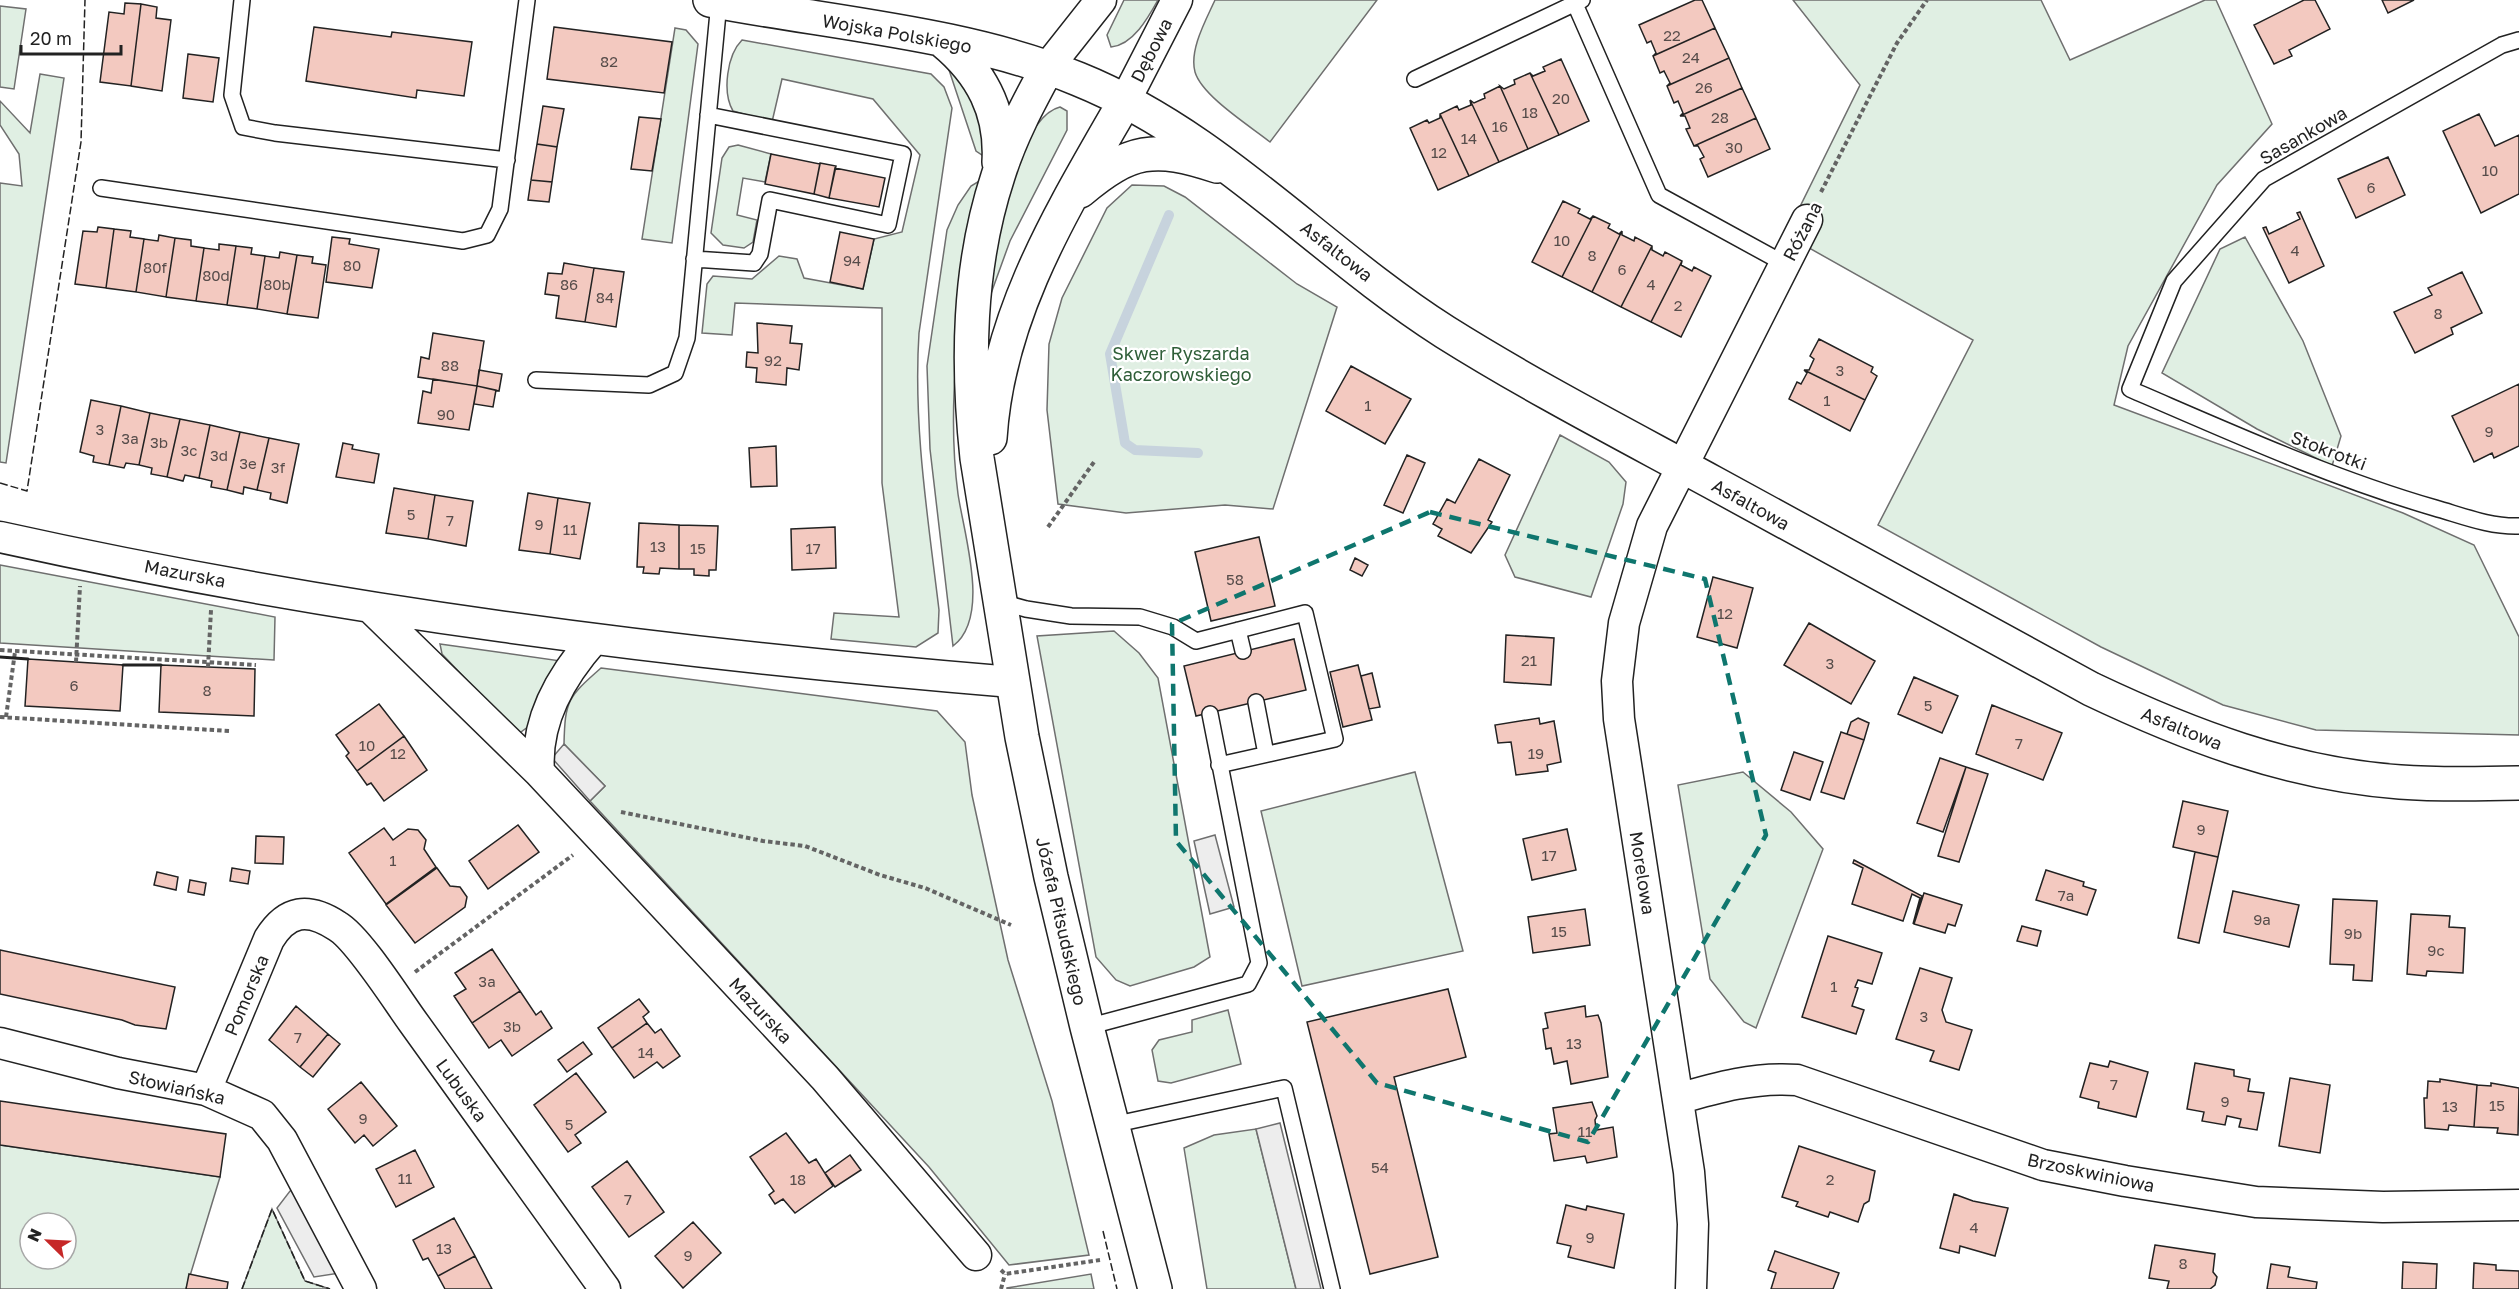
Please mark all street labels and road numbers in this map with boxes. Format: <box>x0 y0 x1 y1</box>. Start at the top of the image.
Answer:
street label: Wojska Polskiego <box>821 9 973 57</box>
street label: Dębowa <box>1126 14 1176 86</box>
street label: Sasankowa <box>2255 101 2351 169</box>
street label: Różana <box>1778 198 1826 264</box>
street label: Asfaltowa <box>1297 216 1377 286</box>
street label: Stokrotki <box>2288 426 2370 474</box>
street label: Asfaltowa <box>1708 474 1794 534</box>
street label: Mazurska <box>142 554 228 592</box>
street label: Asfaltowa <box>2138 702 2226 754</box>
street label: Morelowa <box>1626 830 1660 916</box>
street label: Józefa Piłsudskiego <box>1032 835 1092 1007</box>
street label: Pomorska <box>219 951 273 1039</box>
street label: Mazurska <box>725 972 797 1048</box>
street label: Lubuska <box>432 1054 492 1126</box>
street label: Słowiańska <box>127 1065 227 1109</box>
street label: Brzoskwiniowa <box>2025 1148 2157 1196</box>

